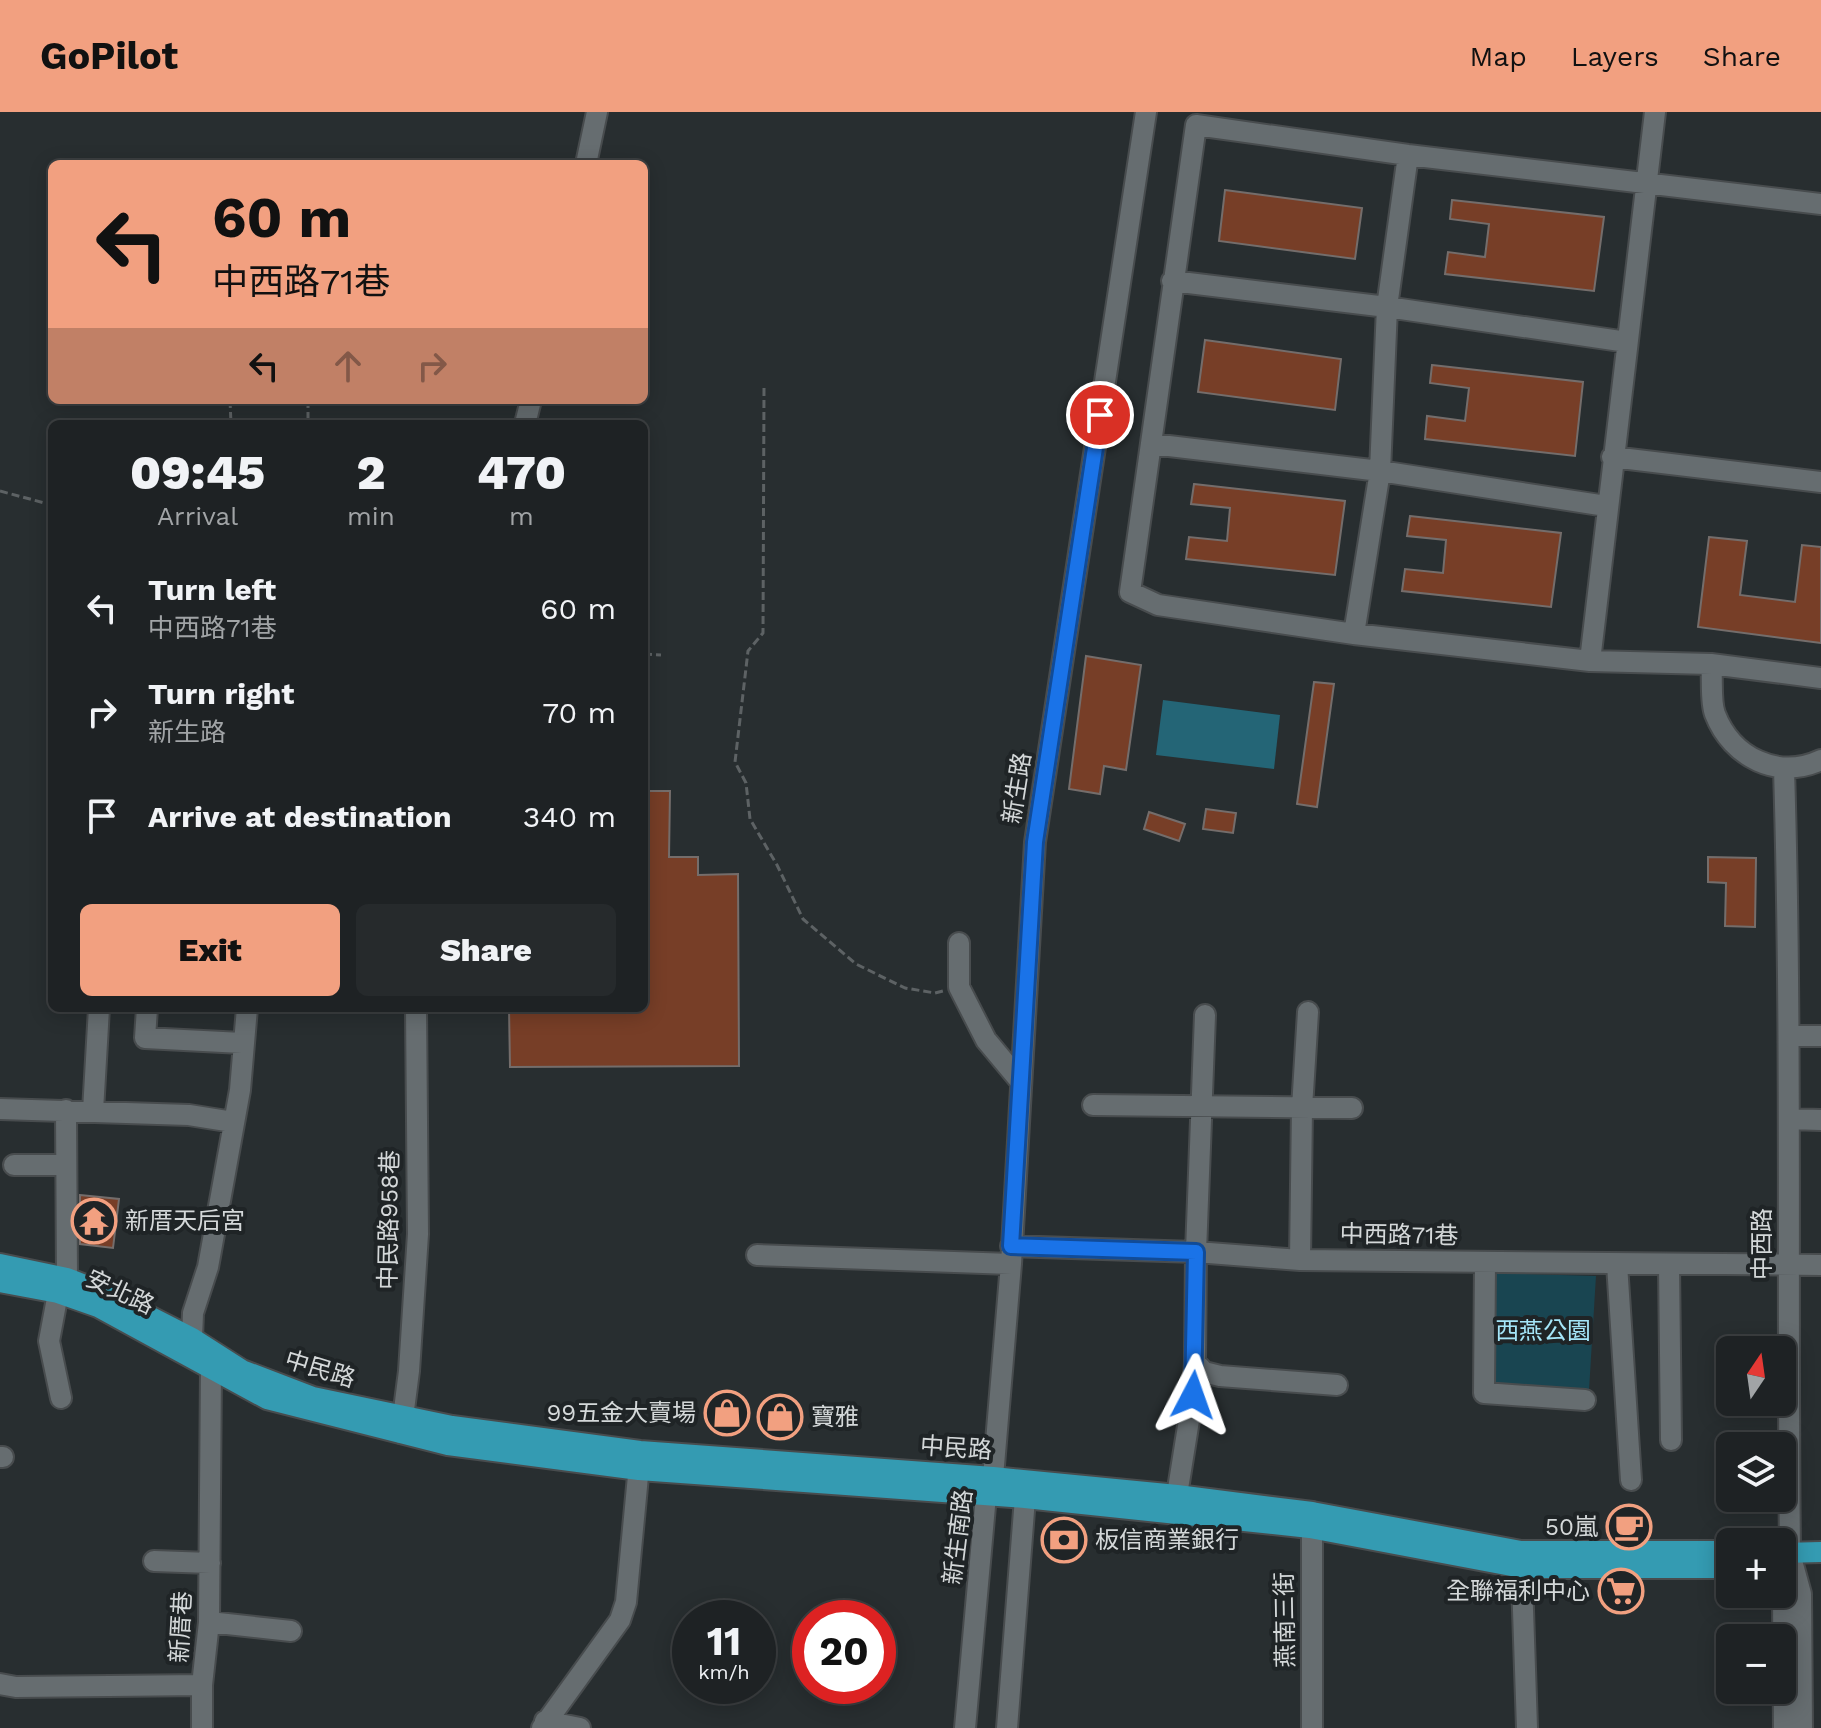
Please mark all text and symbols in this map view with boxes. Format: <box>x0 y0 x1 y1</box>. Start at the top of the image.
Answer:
text: GoPilot <box>40 34 178 78</box>
text: Map <box>1470 40 1527 73</box>
text: Layers <box>1571 40 1659 73</box>
text: Share <box>1703 40 1781 73</box>
text: 60 m <box>212 185 351 251</box>
icon: left <box>80 192 184 296</box>
text: 中西路71巷 <box>212 261 390 303</box>
icon: left <box>242 344 286 388</box>
icon: ahead <box>326 344 370 388</box>
icon: right <box>410 344 454 388</box>
pin <box>1066 381 1134 449</box>
icon: arrive <box>1078 393 1122 437</box>
text: 09:45 <box>130 444 265 501</box>
text: 2 <box>357 444 385 501</box>
text: 470 <box>477 444 566 501</box>
text: Arrival <box>157 501 238 531</box>
text: min <box>347 501 395 531</box>
text: m <box>509 501 534 531</box>
text: Turn left <box>148 572 276 607</box>
icon: left <box>80 586 124 630</box>
text: 60 m <box>540 591 616 626</box>
text: 中西路71巷 <box>148 613 277 643</box>
text: Turn right <box>148 676 294 711</box>
icon: right <box>80 690 124 734</box>
text: 70 m <box>542 695 616 730</box>
text: 新生路 <box>148 717 226 747</box>
street label: 新生路 <box>998 750 1036 826</box>
icon: arrive <box>80 794 124 838</box>
text: Arrive at destination <box>148 799 452 834</box>
text: 340 m <box>523 799 616 834</box>
button: Exit <box>80 904 340 996</box>
button: Share <box>356 904 616 996</box>
street label: 中民路958巷 <box>374 1150 404 1290</box>
temple icon: 新厝天后宮 <box>70 1197 118 1245</box>
place label: 新厝天后宮 <box>125 1207 245 1235</box>
street label: 中西路 <box>1748 1208 1776 1280</box>
street label: 中西路71巷 <box>1339 1220 1459 1250</box>
street label: 安北路 <box>81 1264 159 1320</box>
park label: 西燕公園 <box>1495 1317 1591 1345</box>
north arrow <box>1716 1336 1796 1416</box>
map controls <box>1716 1336 1796 1704</box>
street label: 中民路 <box>281 1345 359 1393</box>
position arrow <box>1151 1353 1235 1437</box>
shop icon: 99五金大賣場 <box>703 1389 751 1437</box>
shop icon: 寶雅 <box>756 1393 804 1441</box>
place label: 99五金大賣場 <box>546 1399 696 1427</box>
place label: 寶雅 <box>811 1403 859 1431</box>
street label: 中民路 <box>919 1432 993 1464</box>
button: layers <box>1716 1432 1796 1512</box>
street label: 新生南路 <box>938 1488 978 1586</box>
cafe icon: 50嵐 <box>1605 1503 1653 1551</box>
place label: 50嵐 <box>1545 1513 1598 1541</box>
bank icon: 板信商業銀行 <box>1040 1516 1088 1564</box>
place label: 板信商業銀行 <box>1095 1526 1239 1554</box>
button: + <box>1716 1528 1796 1608</box>
supermarket icon: 全聯福利中心 <box>1597 1567 1645 1615</box>
street label: 燕南三街 <box>1270 1572 1300 1668</box>
place label: 全聯福利中心 <box>1446 1577 1590 1605</box>
street label: 新厝巷 <box>165 1590 197 1664</box>
speed limit sign: 20 <box>792 1600 896 1704</box>
text: 11 <box>707 1618 741 1665</box>
button: − <box>1716 1624 1796 1704</box>
text: km/h <box>698 1660 750 1684</box>

